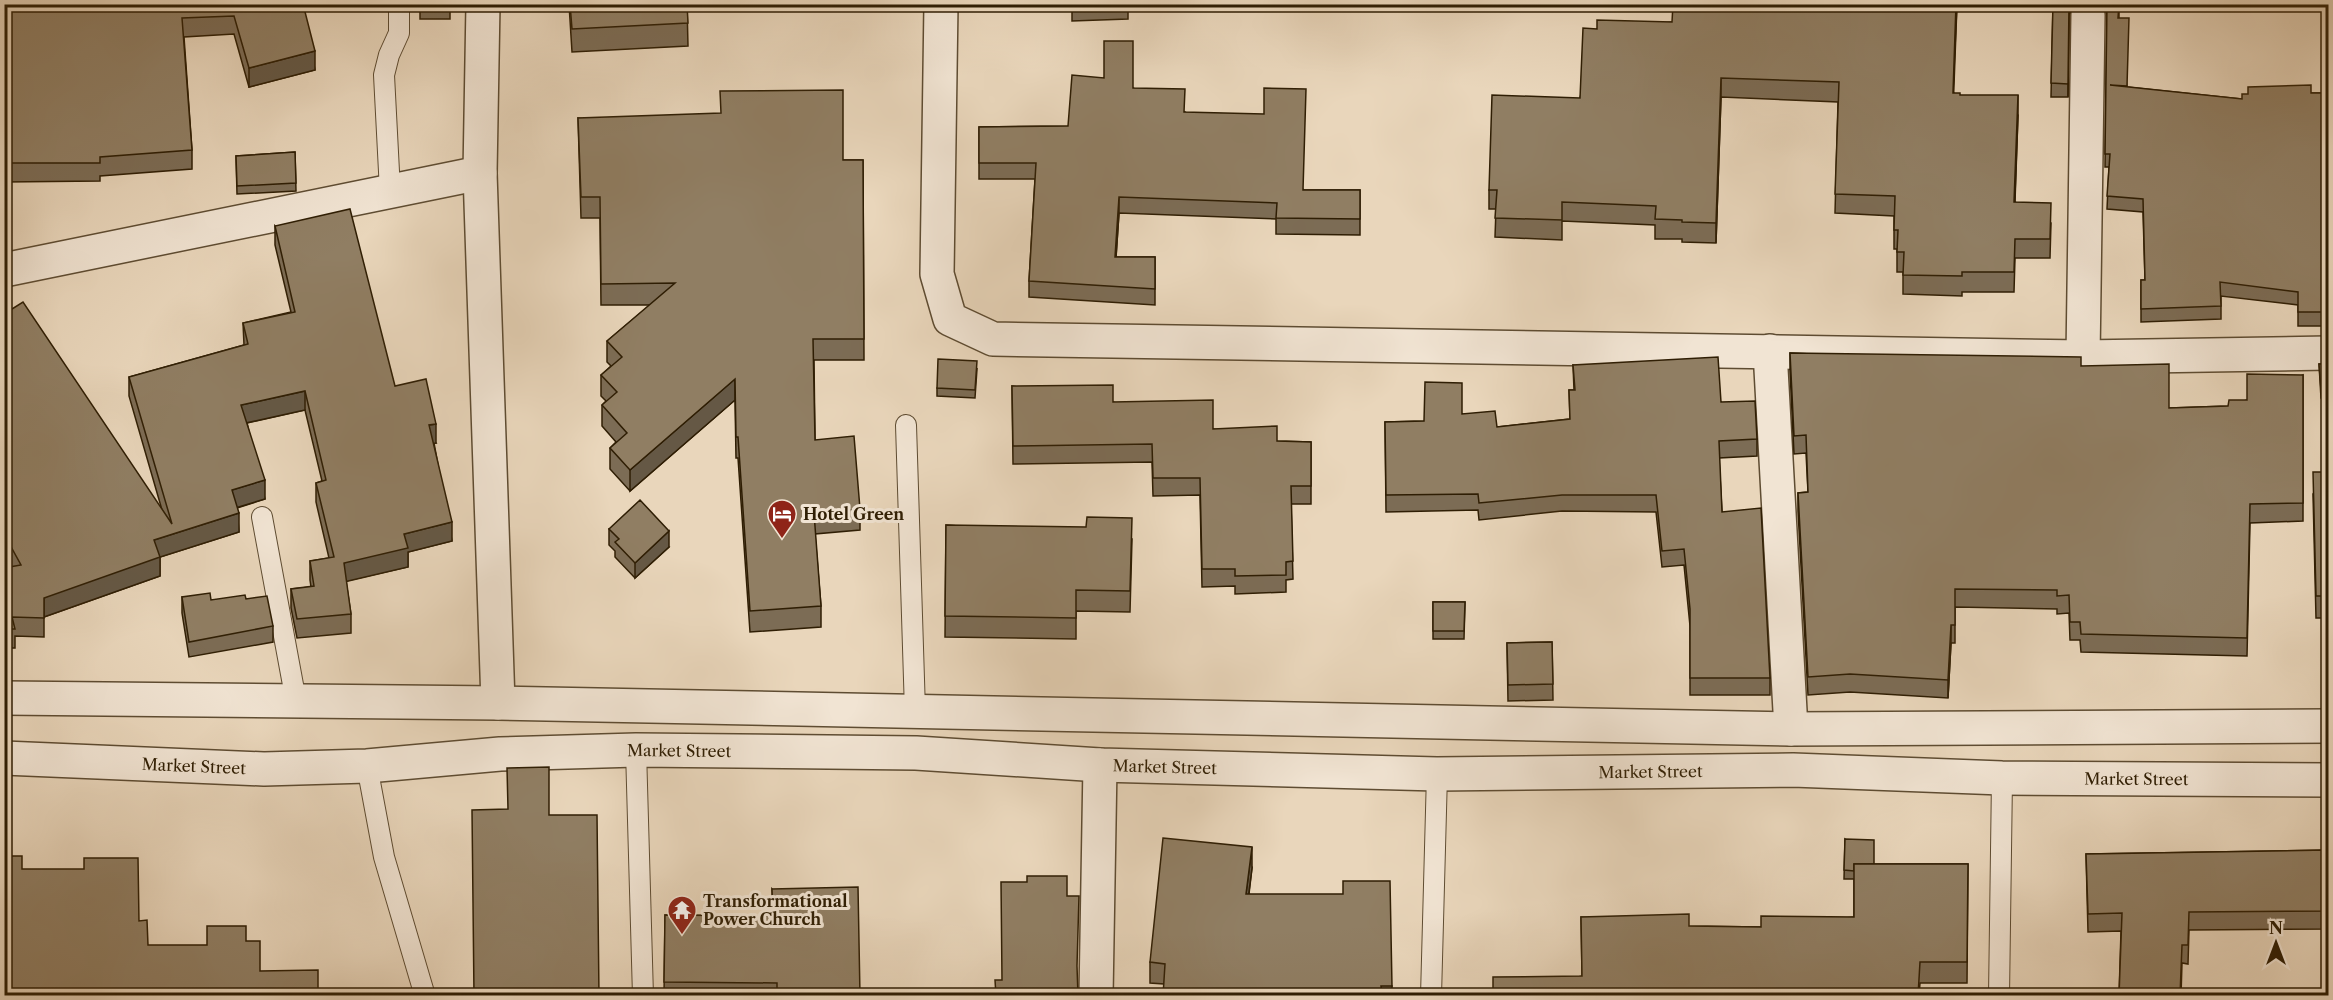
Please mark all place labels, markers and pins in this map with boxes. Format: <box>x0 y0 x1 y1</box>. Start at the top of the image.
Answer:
hotel icon: Hotel Green <box>766 498 798 540</box>
place label: Hotel Green <box>803 504 904 524</box>
place label: Transformational Power Church <box>703 891 848 929</box>
temple icon: Transformational Power Church <box>666 894 698 936</box>

